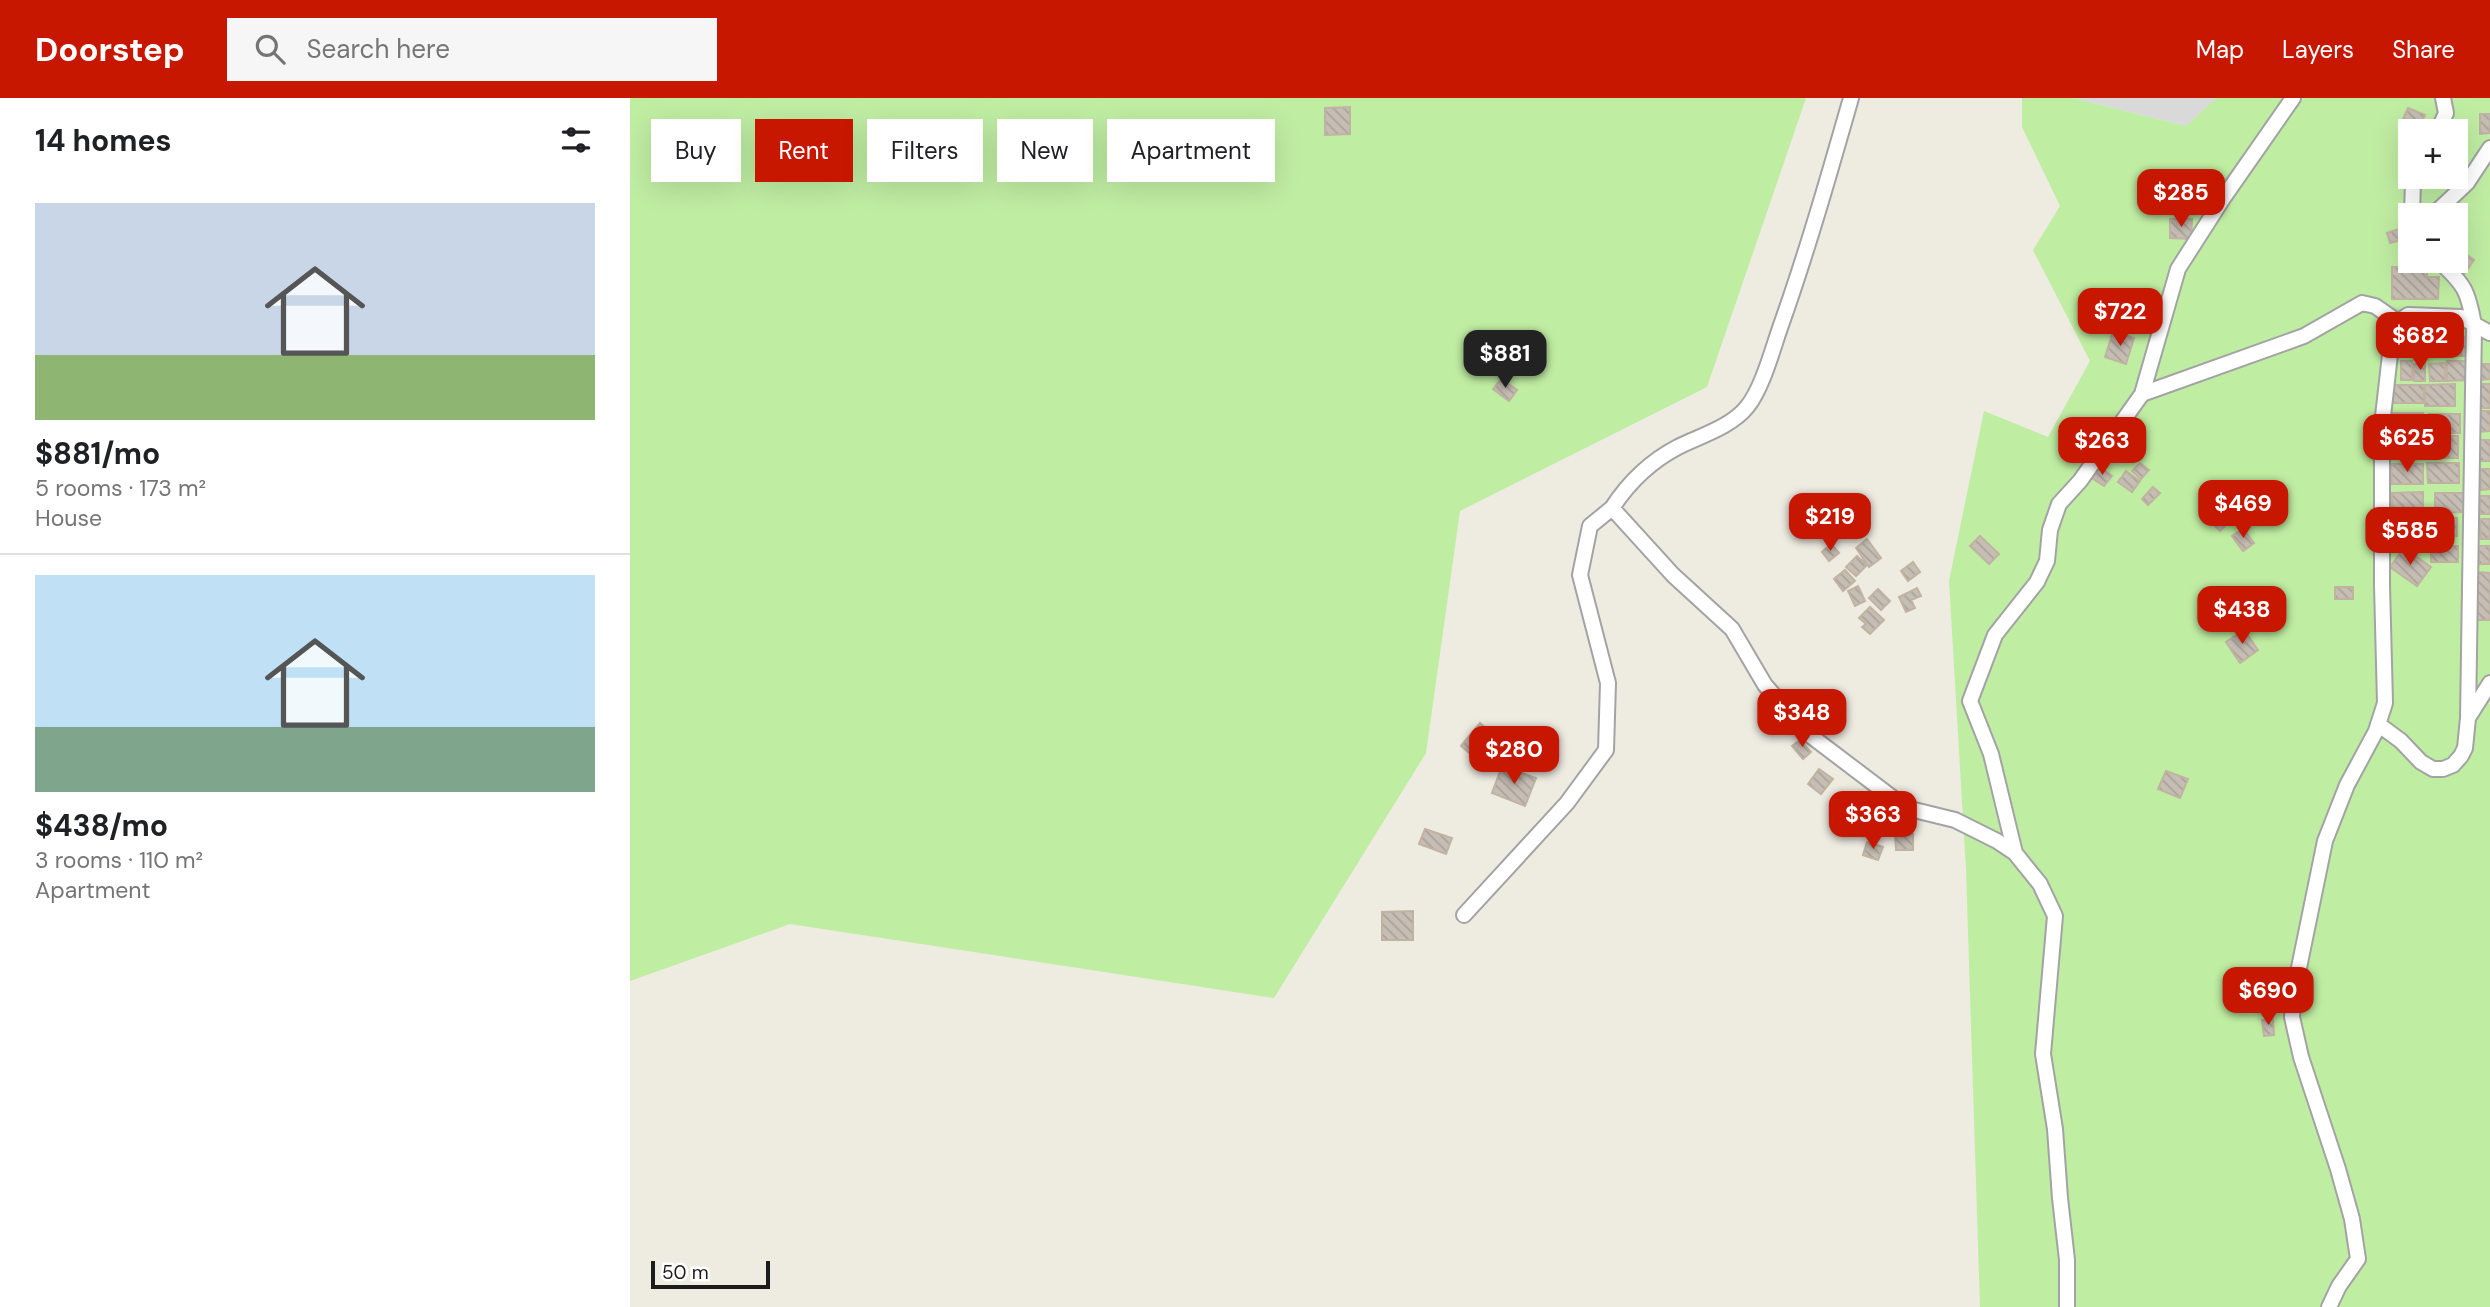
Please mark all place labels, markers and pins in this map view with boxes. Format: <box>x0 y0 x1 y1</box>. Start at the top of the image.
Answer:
pin: $285 <box>2140 170 2222 229</box>
pin: $722 <box>2079 288 2161 348</box>
pin: $682 <box>2379 313 2461 372</box>
pin: $881 <box>1464 330 1546 390</box>
pin: $625 <box>2366 414 2448 474</box>
pin: $263 <box>2061 418 2143 477</box>
pin: $469 <box>2202 480 2284 540</box>
pin: $219 <box>1789 494 1871 553</box>
pin: $585 <box>2369 508 2451 567</box>
pin: $438 <box>2201 587 2283 646</box>
pin: $348 <box>1761 690 1843 749</box>
pin: $280 <box>1473 726 1555 786</box>
pin: $363 <box>1832 792 1914 851</box>
pin: $690 <box>2227 968 2309 1027</box>

